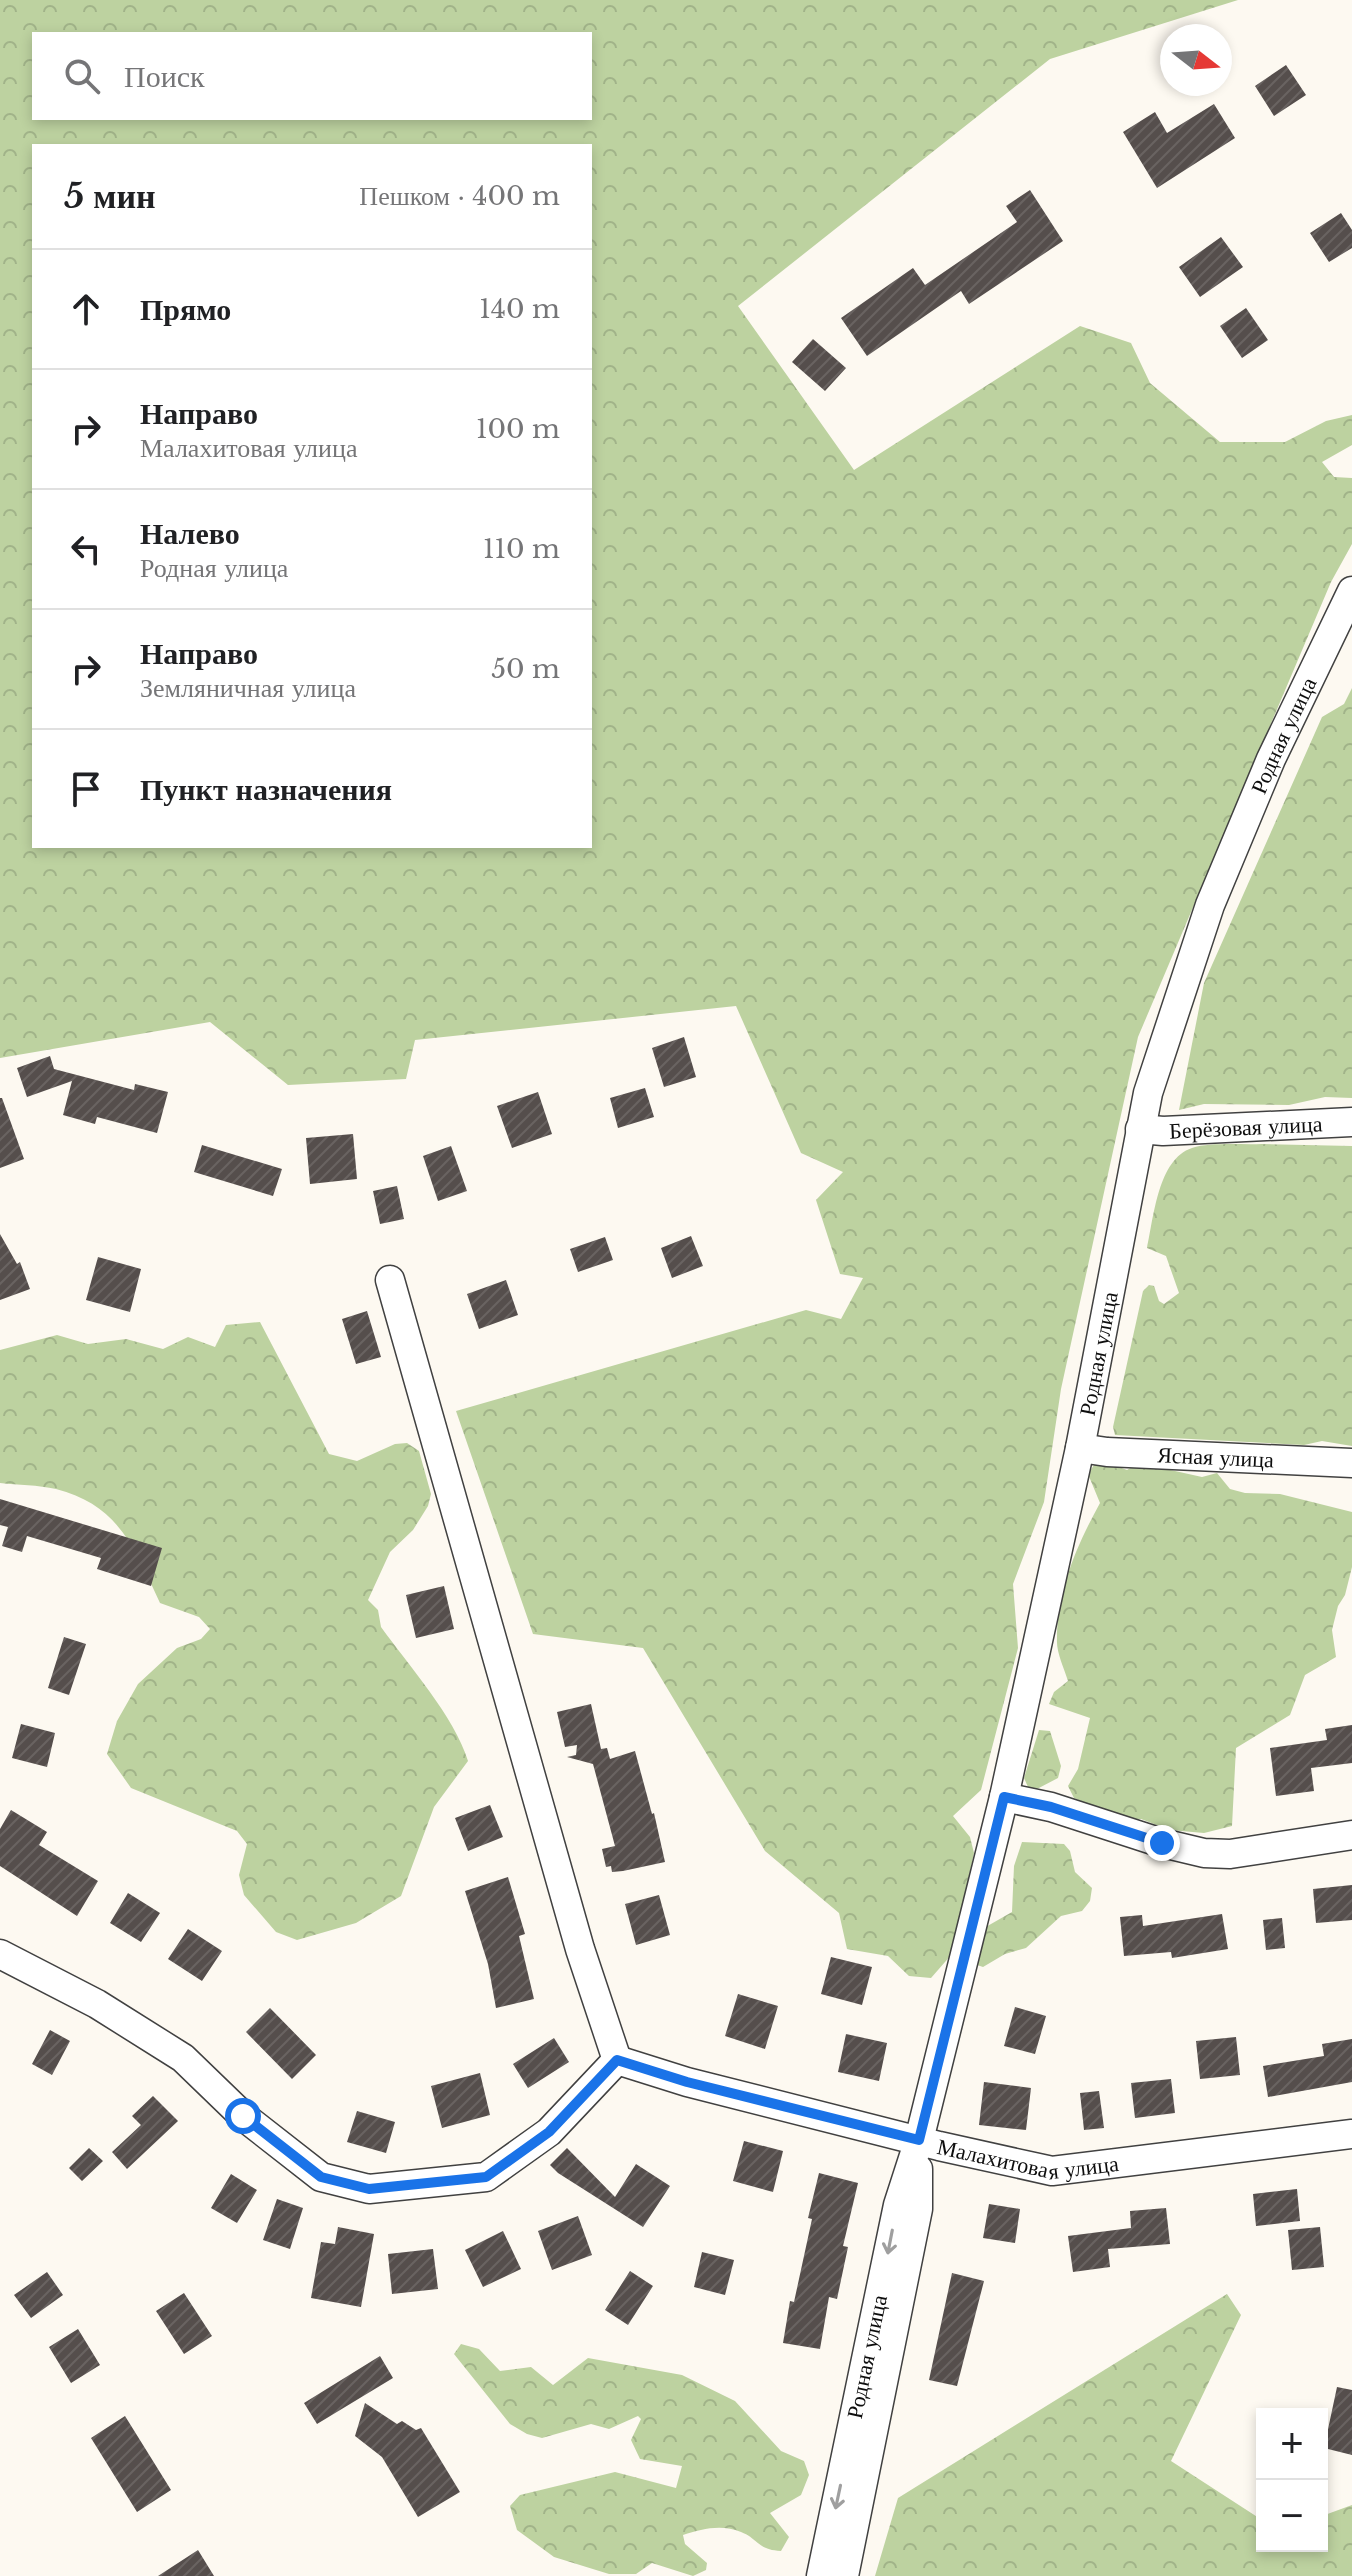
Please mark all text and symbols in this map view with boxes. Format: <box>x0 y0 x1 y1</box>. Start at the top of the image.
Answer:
north arrow <box>1160 24 1232 96</box>
search box <box>32 32 592 120</box>
icon: search <box>60 54 104 98</box>
text: Поиск <box>124 58 205 95</box>
text: 5 мин <box>64 175 156 217</box>
text: Пешком · 400 m <box>359 180 560 212</box>
icon: ahead <box>64 287 108 331</box>
text: Прямо <box>140 291 231 328</box>
text: 140 m <box>479 293 560 325</box>
text: Направо <box>140 395 258 432</box>
icon: right <box>64 407 108 451</box>
text: 100 m <box>476 413 560 445</box>
text: Малахитовая улица <box>140 432 357 464</box>
text: Налево <box>140 515 240 552</box>
icon: left <box>64 527 108 571</box>
text: 110 m <box>483 533 560 565</box>
text: Родная улица <box>140 552 288 584</box>
text: Направо <box>140 635 258 672</box>
icon: right <box>64 647 108 691</box>
text: 50 m <box>491 653 560 685</box>
text: Земляничная улица <box>140 672 356 704</box>
street label: Родная улица <box>1245 672 1322 798</box>
icon: arrive <box>64 767 108 811</box>
text: Пункт назначения <box>140 771 392 808</box>
street label: Берёзовая улица <box>1169 1110 1323 1144</box>
street label: Родная улица <box>1073 1289 1123 1418</box>
street label: Ясная улица <box>1157 1441 1275 1473</box>
route end <box>1144 1825 1180 1861</box>
route start <box>225 2098 261 2134</box>
street label: Малахитовая улица <box>935 2133 1120 2185</box>
one-way arrow <box>882 2229 897 2254</box>
street label: Родная улица <box>841 2292 893 2421</box>
map controls <box>1256 2408 1328 2552</box>
button: + <box>1256 2408 1328 2480</box>
button: − <box>1256 2480 1328 2552</box>
one-way arrow <box>830 2483 845 2509</box>

